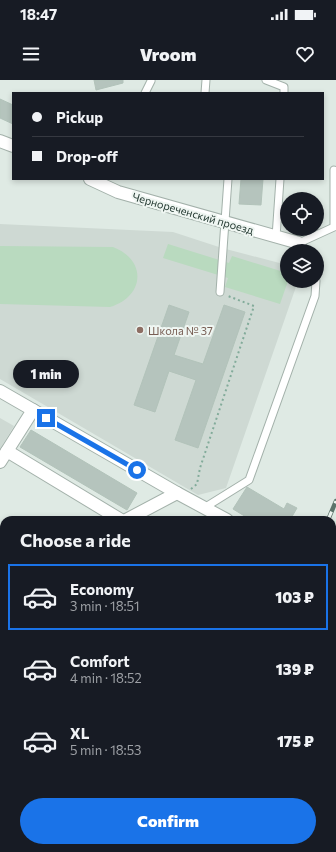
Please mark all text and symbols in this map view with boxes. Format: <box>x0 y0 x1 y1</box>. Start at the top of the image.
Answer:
text: 18:47 <box>20 5 57 23</box>
icon: menu <box>20 43 42 65</box>
text: Vroom <box>140 43 196 65</box>
icon: heart <box>294 43 316 65</box>
text: Pickup <box>56 108 103 126</box>
text: Drop-off <box>56 147 118 165</box>
street label: Чернореченский проезд <box>131 189 256 237</box>
map controls <box>280 192 324 288</box>
button: locate <box>280 192 324 236</box>
button: layers <box>280 244 324 288</box>
place label: Школа № 37 <box>148 324 213 337</box>
marker: Школа № 37 <box>135 325 145 335</box>
callout: 1 min <box>13 360 79 388</box>
text: 1 min <box>30 366 62 382</box>
route end <box>37 409 55 427</box>
route start <box>128 461 146 479</box>
text: Choose a ride <box>20 529 131 551</box>
icon: car <box>22 579 58 615</box>
text: Economy <box>70 580 134 598</box>
text: 103 ₽ <box>275 588 314 606</box>
text: 3 min · 18:51 <box>70 598 140 614</box>
icon: car <box>22 651 58 687</box>
text: Comfort <box>70 652 130 670</box>
text: 139 ₽ <box>276 660 314 678</box>
text: 4 min · 18:52 <box>70 670 142 686</box>
icon: car <box>22 723 58 759</box>
text: XL <box>70 724 89 742</box>
text: 175 ₽ <box>277 732 314 750</box>
text: 5 min · 18:53 <box>70 742 142 758</box>
button: Confirm <box>20 798 316 844</box>

